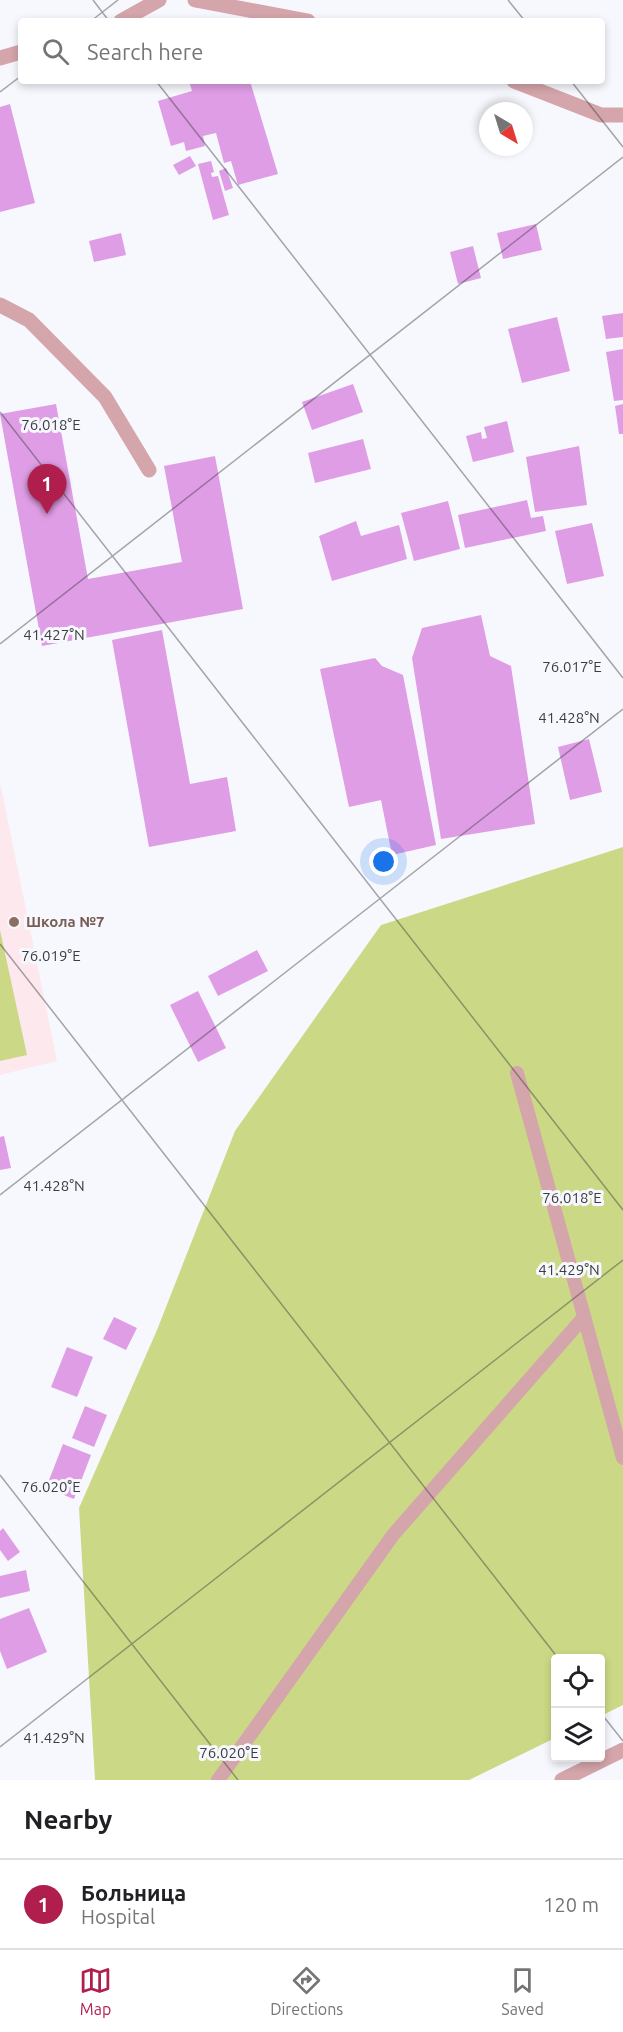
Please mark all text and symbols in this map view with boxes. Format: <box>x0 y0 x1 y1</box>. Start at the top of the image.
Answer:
search box <box>18 18 605 84</box>
icon: search <box>39 35 72 68</box>
text: Search here <box>87 39 203 64</box>
north arrow <box>479 102 533 156</box>
text: 76.018°E <box>21 416 81 433</box>
pin: 1 <box>28 464 66 514</box>
text: 41.427°N <box>23 626 85 643</box>
text: 76.017°E <box>542 658 602 675</box>
text: 41.428°N <box>538 709 600 726</box>
your location <box>369 847 398 876</box>
place label: Школа №7 <box>26 913 104 930</box>
marker: Школа №7 <box>7 915 21 929</box>
text: 76.019°E <box>21 947 81 964</box>
text: 41.428°N <box>23 1177 85 1194</box>
text: 76.018°E <box>542 1189 602 1206</box>
text: 41.429°N <box>538 1261 600 1278</box>
text: 76.020°E <box>21 1478 81 1495</box>
map controls <box>551 1654 605 1762</box>
button: locate <box>551 1654 605 1708</box>
button: layers <box>551 1708 605 1762</box>
text: 41.429°N <box>23 1729 85 1746</box>
text: 76.020°E <box>199 1744 259 1761</box>
text: Nearby <box>24 1805 112 1834</box>
text: Больница <box>81 1880 186 1905</box>
text: 1 <box>38 1893 49 1916</box>
text: 120 m <box>543 1893 599 1916</box>
text: Hospital <box>81 1905 155 1928</box>
tab: Map <box>79 1964 112 2018</box>
tab: Directions <box>270 1964 343 2018</box>
tab: Saved <box>501 1964 544 2018</box>

